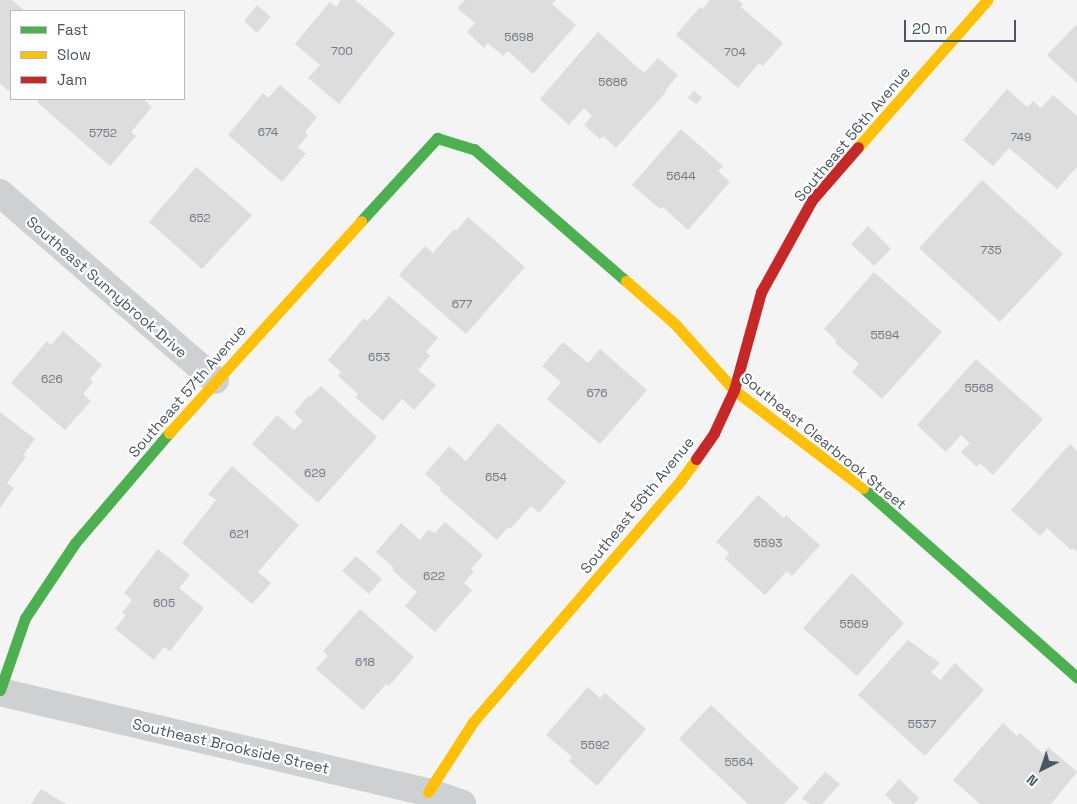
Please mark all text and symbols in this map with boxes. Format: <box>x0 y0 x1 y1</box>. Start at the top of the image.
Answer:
legend <box>10 10 185 100</box>
scale bar <box>907 10 1020 42</box>
text: 20 m <box>912 19 947 38</box>
text: Fast <box>57 20 88 39</box>
house number: 5698 <box>504 31 534 45</box>
text: Slow <box>57 45 91 64</box>
house number: 700 <box>331 45 353 59</box>
house number: 704 <box>724 46 746 60</box>
street label: Southeast 56th Avenue <box>790 63 914 205</box>
text: Jam <box>57 70 87 89</box>
house number: 5686 <box>598 76 628 90</box>
house number: 674 <box>258 126 278 140</box>
house number: 5752 <box>89 127 117 141</box>
house number: 749 <box>1011 131 1031 145</box>
house number: 5644 <box>666 170 696 184</box>
street label: Southeast Sunnybrook Drive <box>23 212 191 362</box>
house number: 652 <box>189 212 211 226</box>
house number: 735 <box>980 244 1002 258</box>
house number: 677 <box>452 298 472 312</box>
street label: Southeast 57th Avenue <box>124 321 250 461</box>
house number: 5594 <box>870 329 900 343</box>
house number: 653 <box>368 351 390 365</box>
street label: Southeast Clearbrook Street <box>738 369 910 513</box>
house number: 626 <box>41 373 63 387</box>
house number: 5568 <box>964 382 994 396</box>
house number: 676 <box>586 387 608 401</box>
street label: Southeast 56th Avenue <box>576 433 698 577</box>
house number: 629 <box>304 467 326 481</box>
house number: 654 <box>485 471 507 485</box>
house number: 621 <box>229 528 249 542</box>
house number: 5593 <box>754 537 782 551</box>
house number: 622 <box>423 570 445 584</box>
house number: 605 <box>153 597 175 611</box>
house number: 5569 <box>839 618 869 632</box>
house number: 618 <box>355 656 375 670</box>
street label: Southeast Brookside Street <box>131 715 331 777</box>
house number: 5537 <box>908 718 936 732</box>
house number: 5592 <box>581 739 609 753</box>
north arrow <box>1017 744 1067 794</box>
house number: 5564 <box>724 756 754 770</box>
text: N <box>1023 770 1042 790</box>

